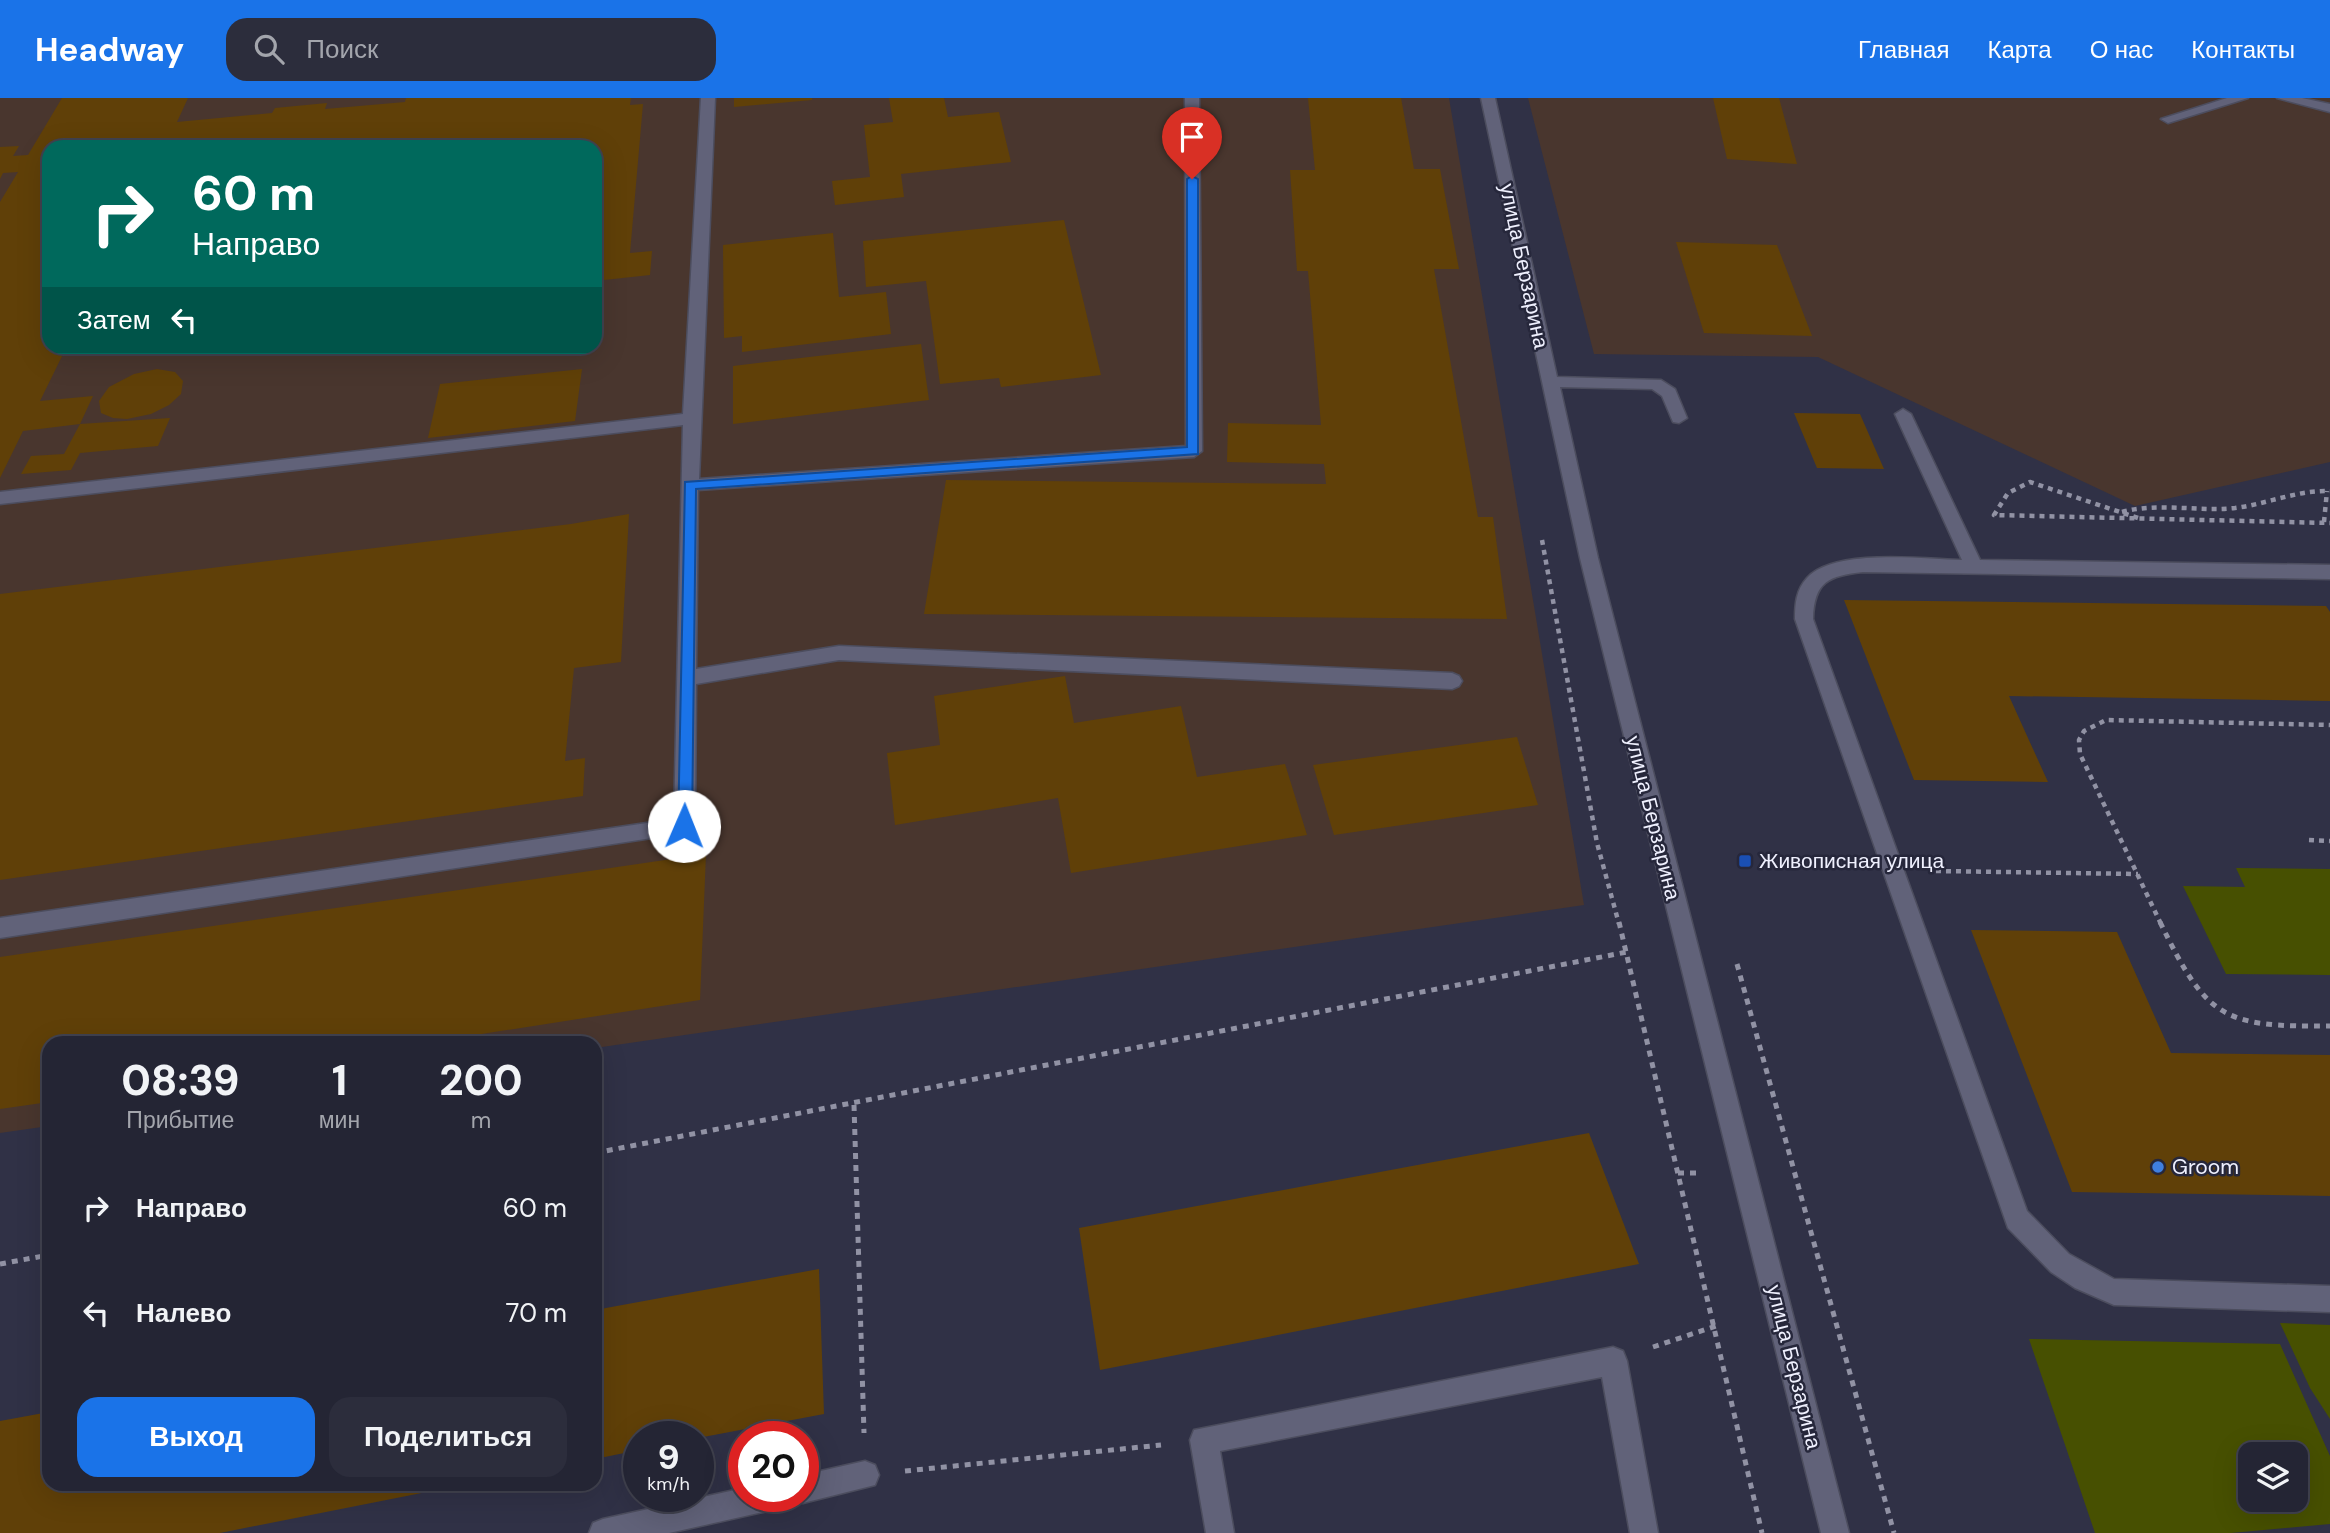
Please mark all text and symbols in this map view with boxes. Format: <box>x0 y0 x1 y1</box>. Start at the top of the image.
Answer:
search box <box>226 18 716 81</box>
text: Headway <box>35 28 184 71</box>
icon: search <box>250 30 288 68</box>
text: Поиск <box>306 32 378 66</box>
text: Главная <box>1858 34 1949 65</box>
text: Карта <box>1987 34 2052 65</box>
text: О нас <box>2090 34 2153 65</box>
text: Контакты <box>2191 34 2295 65</box>
pin <box>1162 107 1222 179</box>
icon: arrive <box>1173 118 1211 156</box>
text: 60 m <box>192 161 315 225</box>
icon: right <box>77 168 168 259</box>
street label: улица Берзарина <box>1493 181 1555 351</box>
text: Направо <box>192 223 320 265</box>
icon: left <box>165 301 203 339</box>
text: Затем <box>77 303 151 337</box>
street label: улица Берзарина <box>1619 733 1687 903</box>
position arrow <box>647 789 721 863</box>
place label: Живописная улица <box>1759 847 1945 875</box>
marker: Живописная улица <box>1737 853 1753 869</box>
text: 08:39 <box>121 1053 240 1108</box>
text: 1 <box>332 1053 347 1108</box>
text: 200 <box>439 1053 523 1108</box>
text: Прибытие <box>126 1105 234 1135</box>
text: мин <box>319 1105 360 1135</box>
text: m <box>471 1105 491 1135</box>
place label: Groom <box>2172 1153 2239 1181</box>
marker: Groom <box>2150 1159 2166 1175</box>
icon: right <box>77 1189 115 1227</box>
text: Направо <box>136 1191 247 1225</box>
text: 60 m <box>503 1191 567 1225</box>
street label: улица Берзарина <box>1760 1282 1828 1452</box>
icon: left <box>77 1294 115 1332</box>
text: Налево <box>136 1296 231 1330</box>
text: 70 m <box>506 1296 567 1330</box>
button: Выход <box>77 1397 315 1477</box>
button: Поделиться <box>329 1397 567 1477</box>
speed limit sign: 20 <box>728 1421 819 1512</box>
text: 9 <box>657 1434 680 1480</box>
map controls <box>2238 1442 2308 1512</box>
button: layers <box>2238 1442 2308 1512</box>
text: km/h <box>647 1472 690 1496</box>

